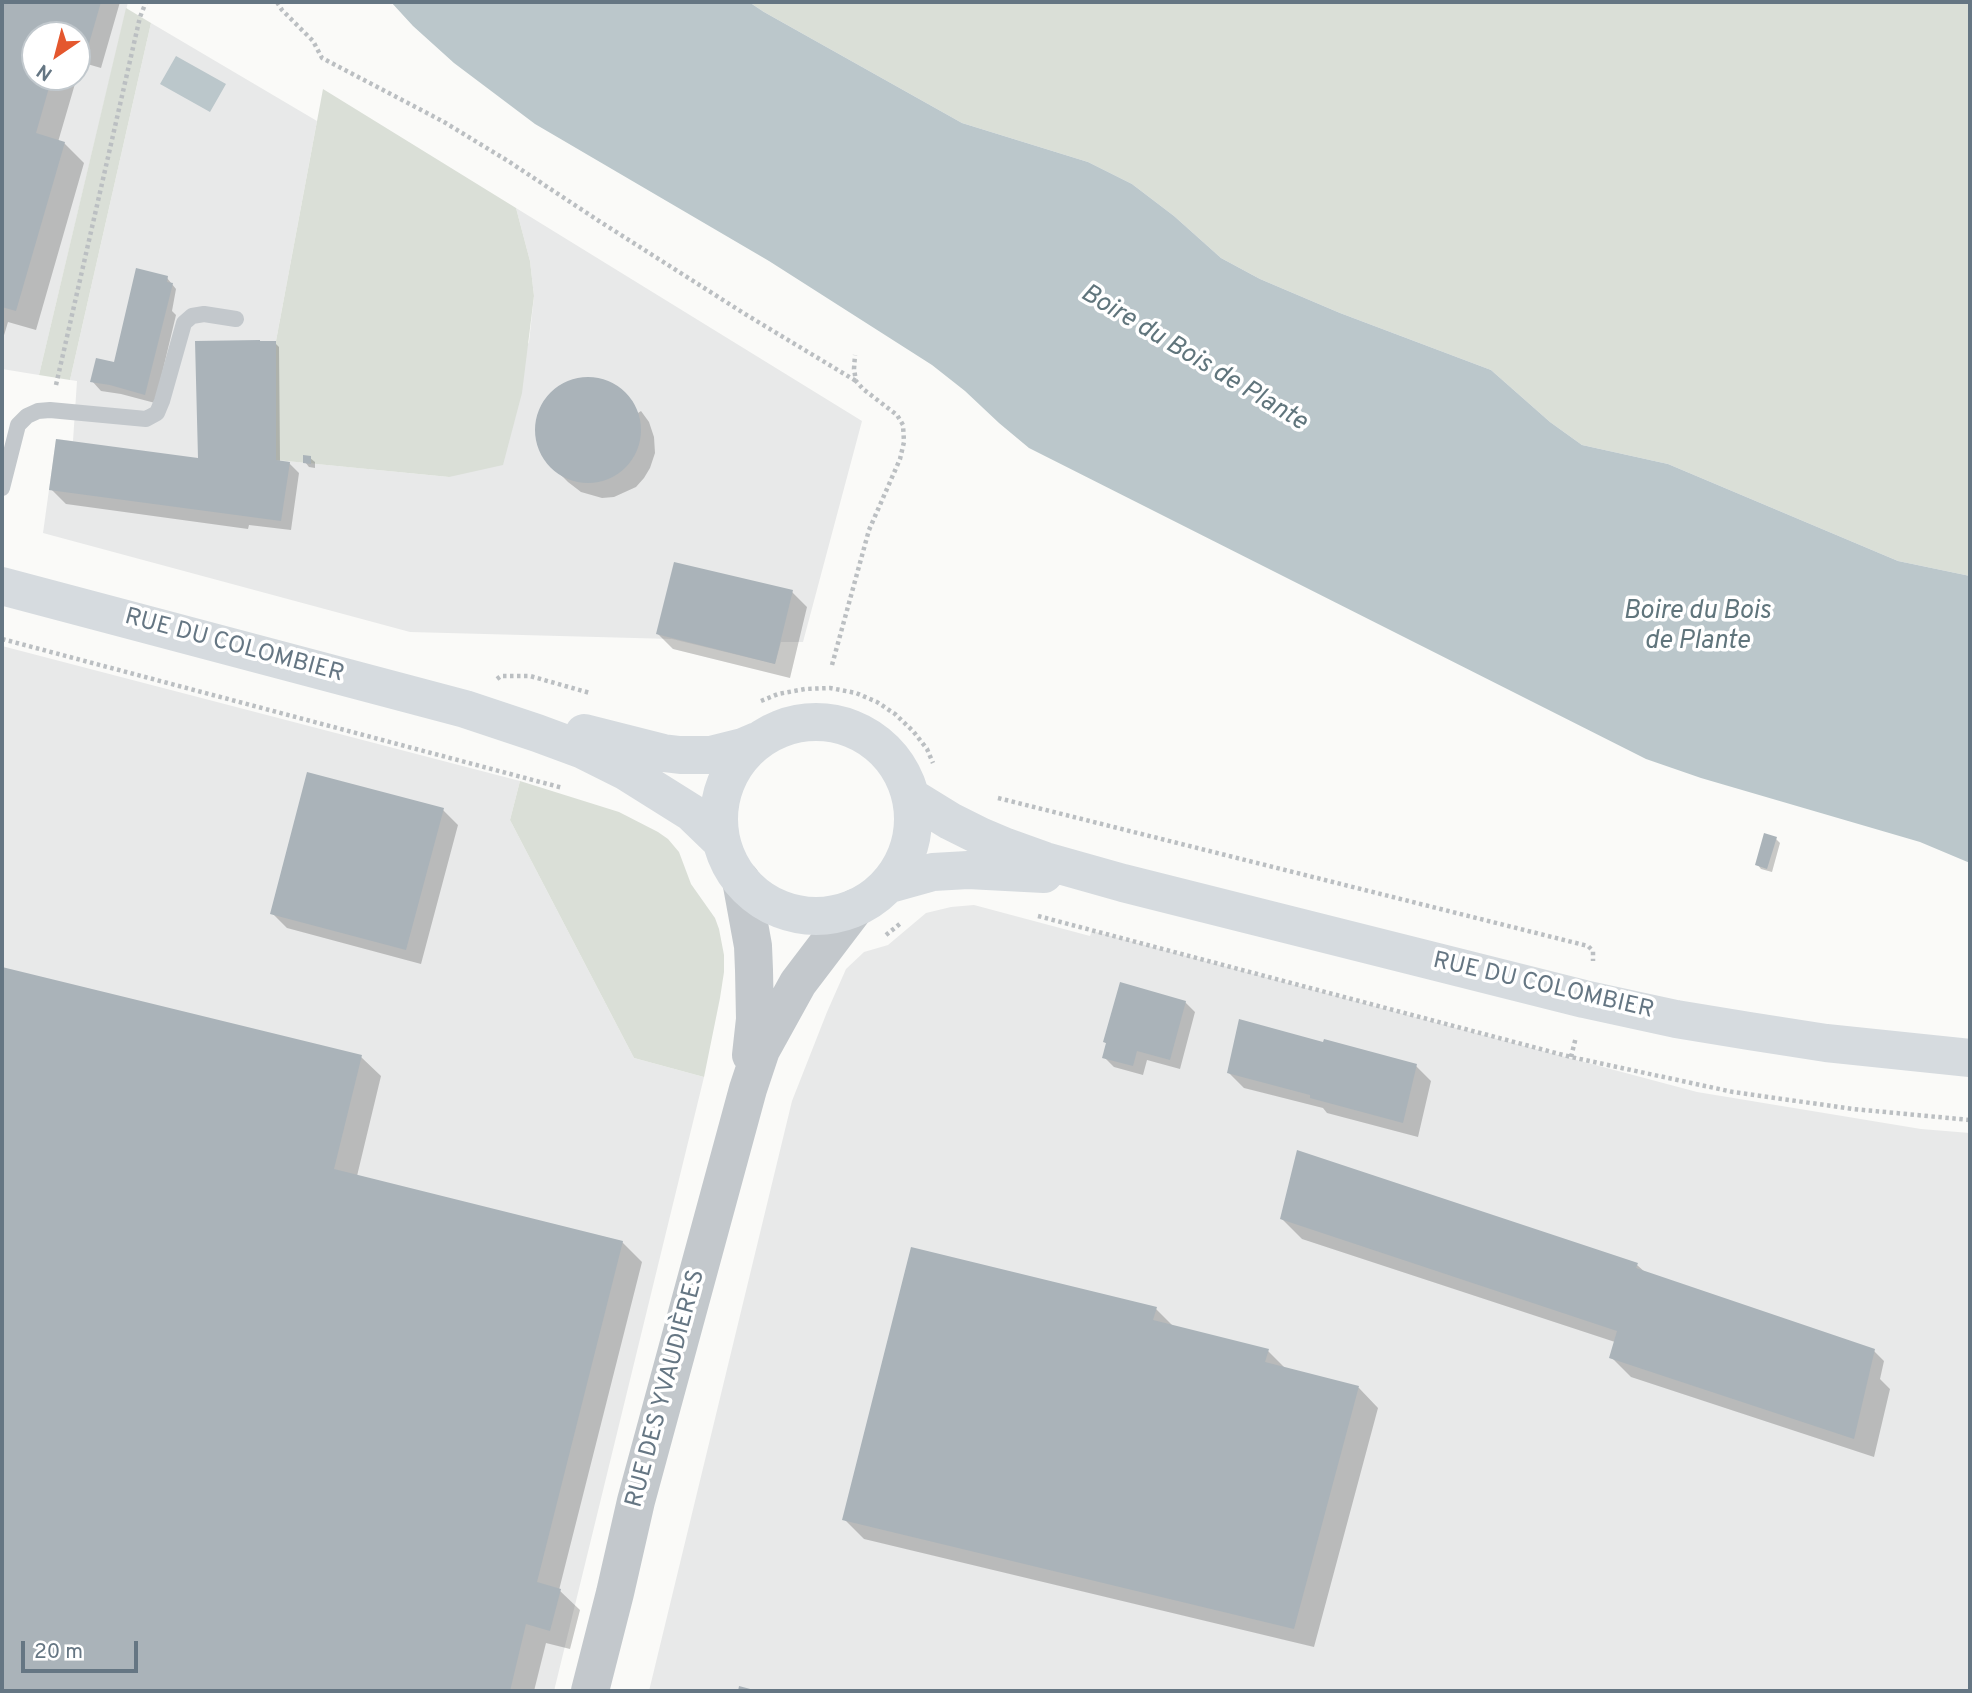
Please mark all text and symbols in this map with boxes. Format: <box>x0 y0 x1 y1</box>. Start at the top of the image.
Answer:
north arrow <box>21 21 91 91</box>
text: N <box>33 58 58 85</box>
water label: Boire du Bois de Plante <box>1074 279 1312 439</box>
water label: Boire du Bois de Plante <box>1623 597 1771 658</box>
street label: RUE DU COLOMBIER <box>121 604 347 690</box>
street label: RUE DU COLOMBIER <box>1430 948 1656 1026</box>
street label: RUE DES YVAUDIÈRES <box>621 1267 713 1511</box>
scale bar <box>24 1626 142 1670</box>
text: 20 m <box>34 1639 83 1666</box>

